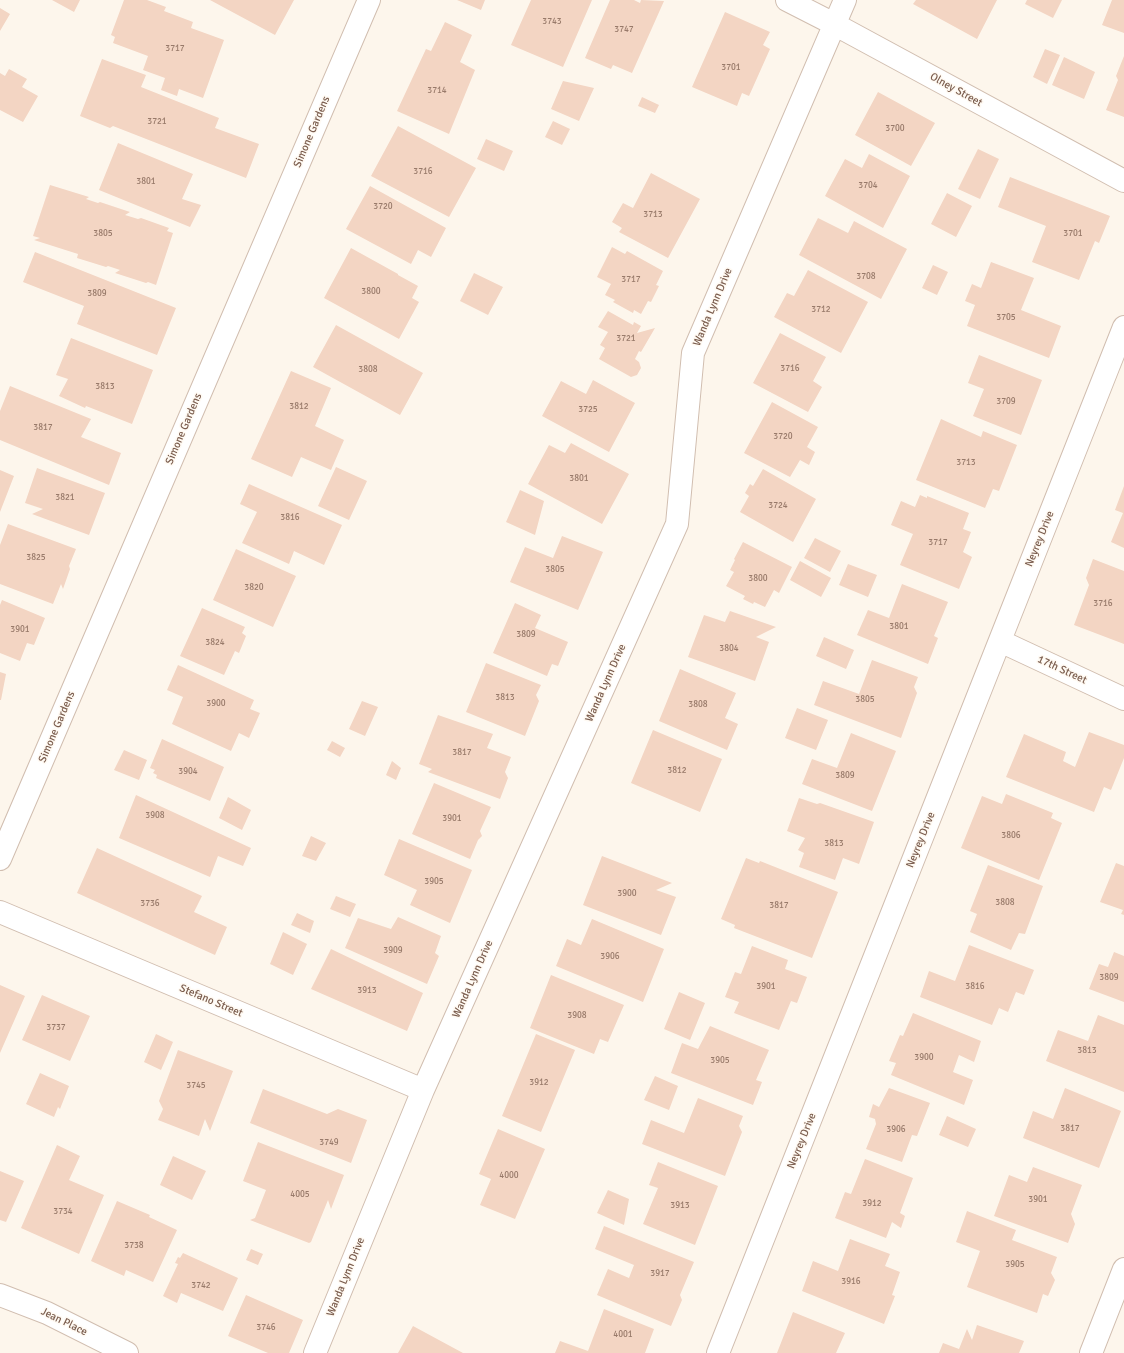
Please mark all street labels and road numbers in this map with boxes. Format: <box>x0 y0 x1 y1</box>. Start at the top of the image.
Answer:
street label: Olney Street <box>927 70 985 110</box>
street label: Simone Gardens <box>291 94 333 170</box>
street label: Wanda Lynn Drive <box>691 266 735 348</box>
street label: Simone Gardens <box>163 391 205 467</box>
street label: Neyrey Drive <box>1023 509 1057 569</box>
street label: Wanda Lynn Drive <box>583 642 629 724</box>
street label: 17th Street <box>1035 653 1089 687</box>
street label: Simone Gardens <box>36 689 78 765</box>
street label: Neyrey Drive <box>904 810 938 870</box>
street label: Wanda Lynn Drive <box>450 938 496 1020</box>
street label: Stefano Street <box>177 982 245 1020</box>
street label: Neyrey Drive <box>785 1111 819 1171</box>
street label: Wanda Lynn Drive <box>324 1236 368 1318</box>
street label: Jean Place <box>39 1305 89 1339</box>

